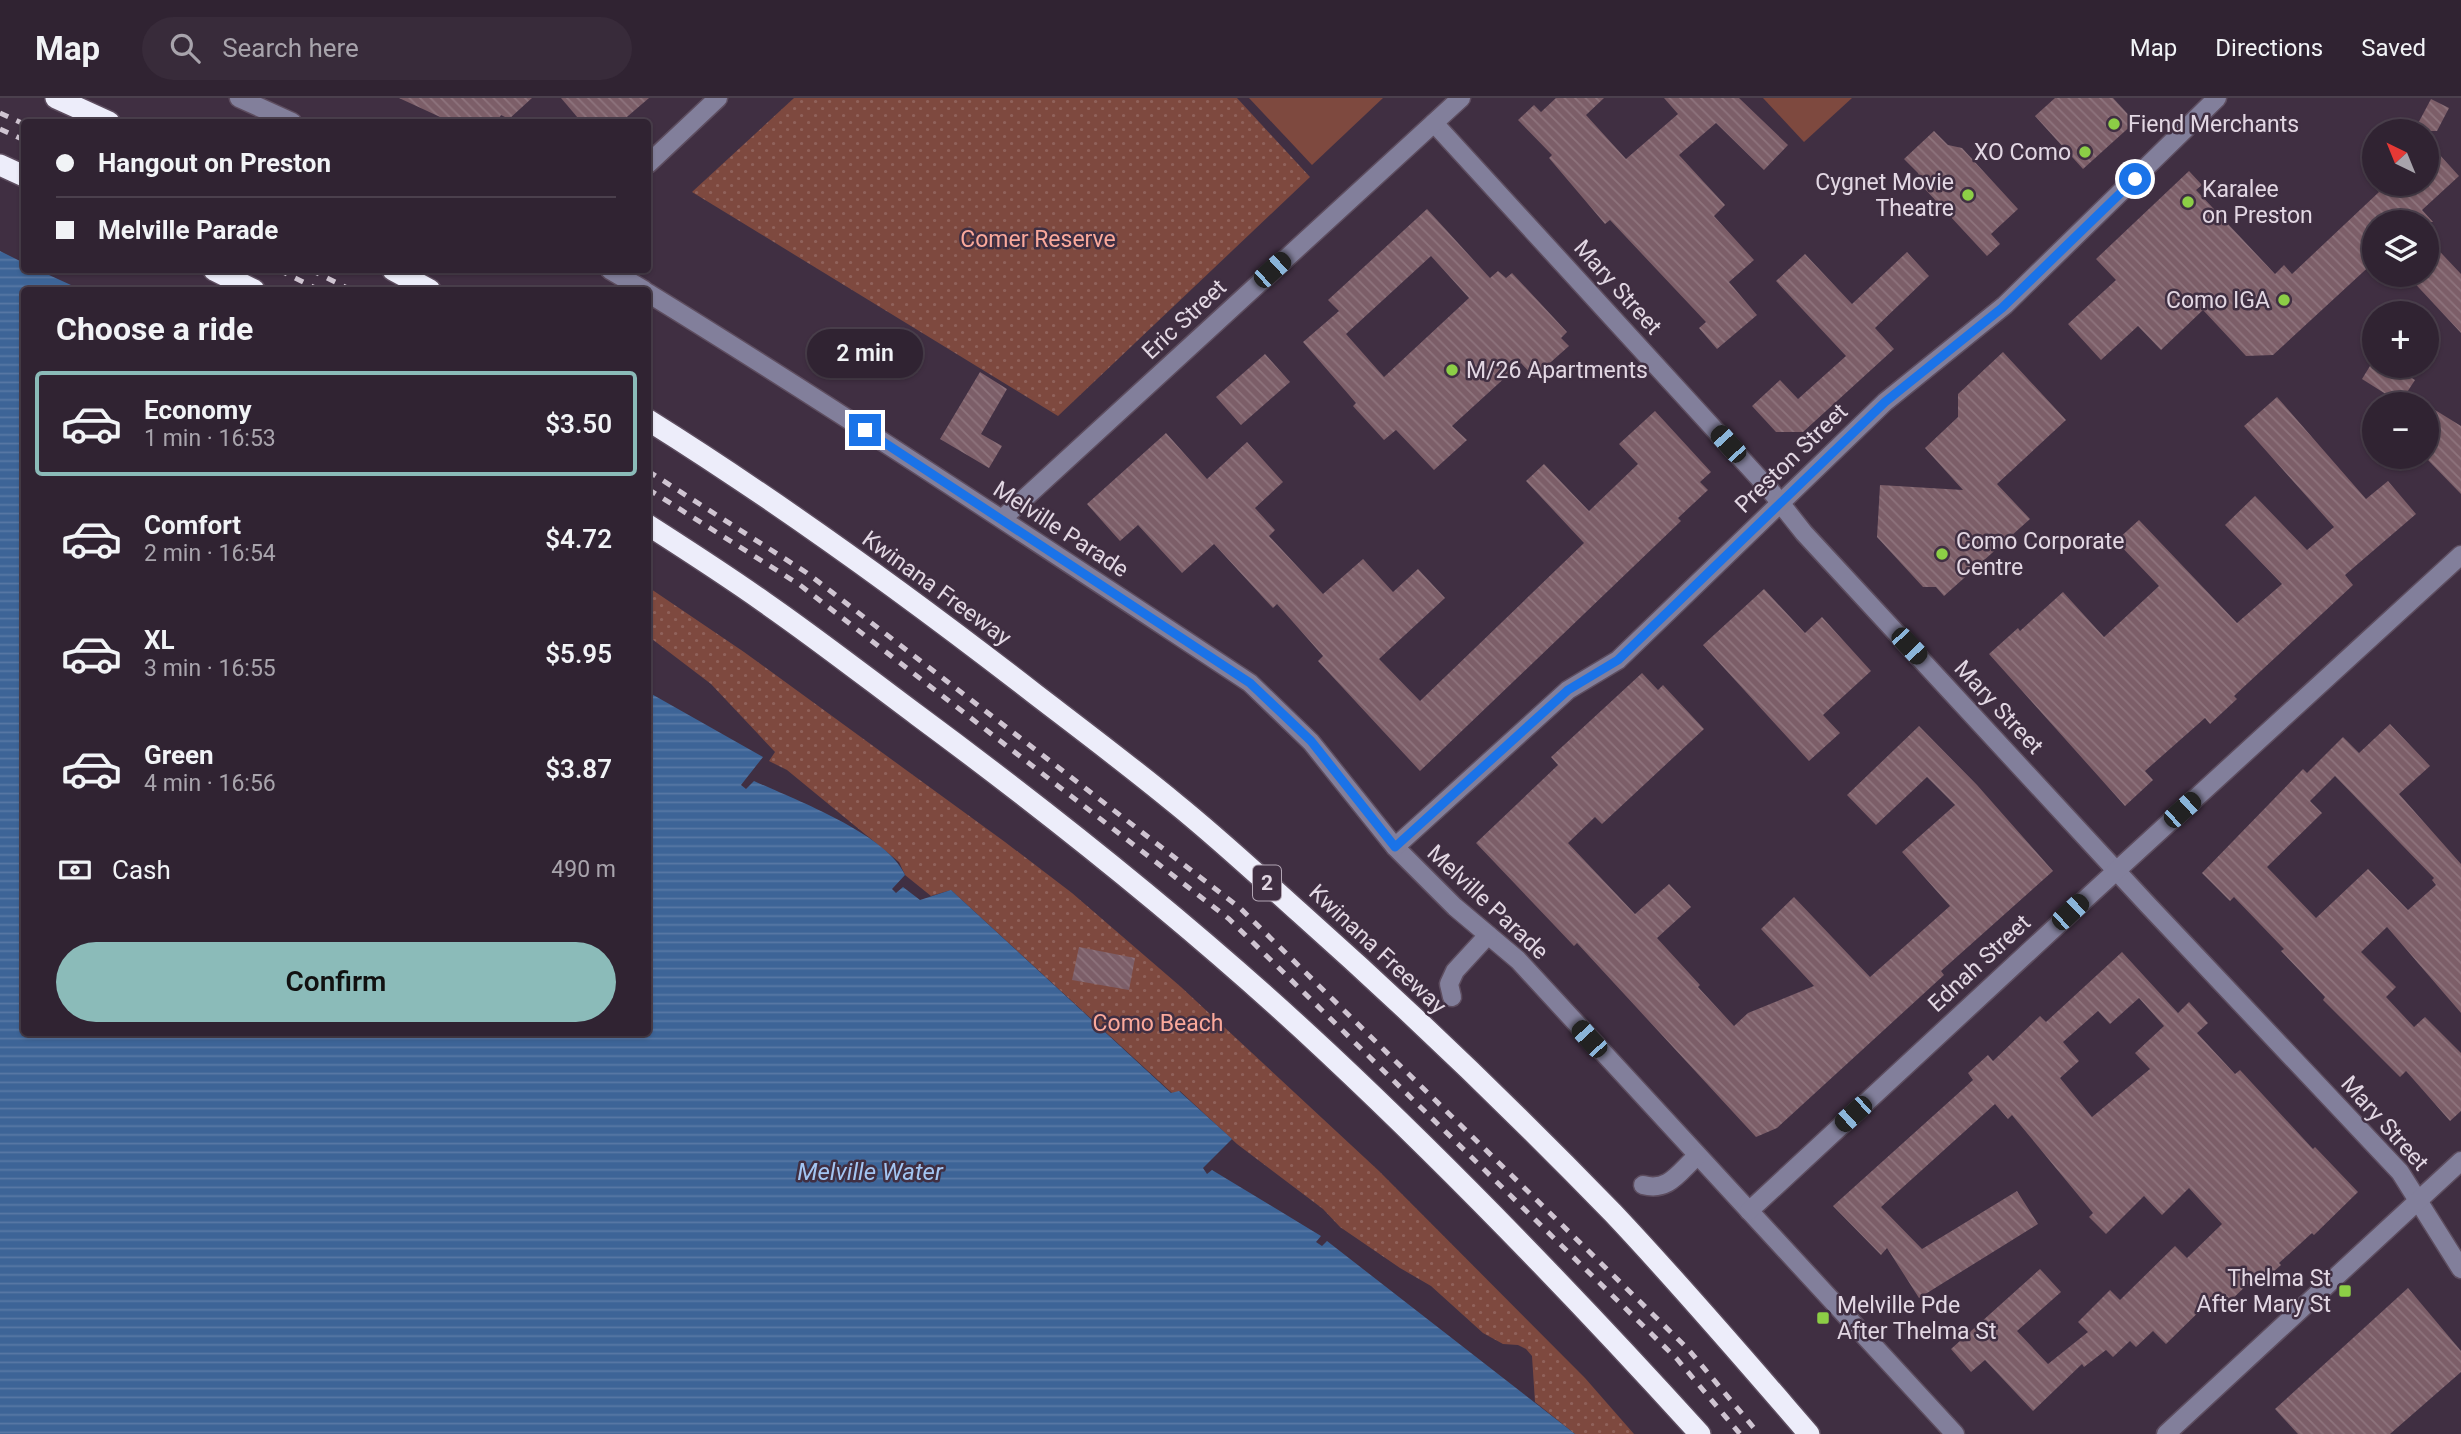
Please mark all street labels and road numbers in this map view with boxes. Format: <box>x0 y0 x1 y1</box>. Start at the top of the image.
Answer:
street label: Mary Street <box>1568 235 1667 340</box>
street label: Eric Street <box>1137 274 1232 365</box>
street label: Preston Street <box>1730 398 1853 519</box>
street label: Melville Parade <box>988 476 1133 583</box>
street label: Kwinana Freeway <box>857 525 1017 652</box>
street label: Mary Street <box>1949 655 2049 760</box>
street label: Melville Parade <box>1422 839 1554 965</box>
road number: 2 <box>1253 866 1281 900</box>
street label: Kwinana Freeway <box>1303 879 1452 1020</box>
street label: Ednah Street <box>1923 909 2036 1018</box>
street label: Mary Street <box>2335 1071 2434 1176</box>

